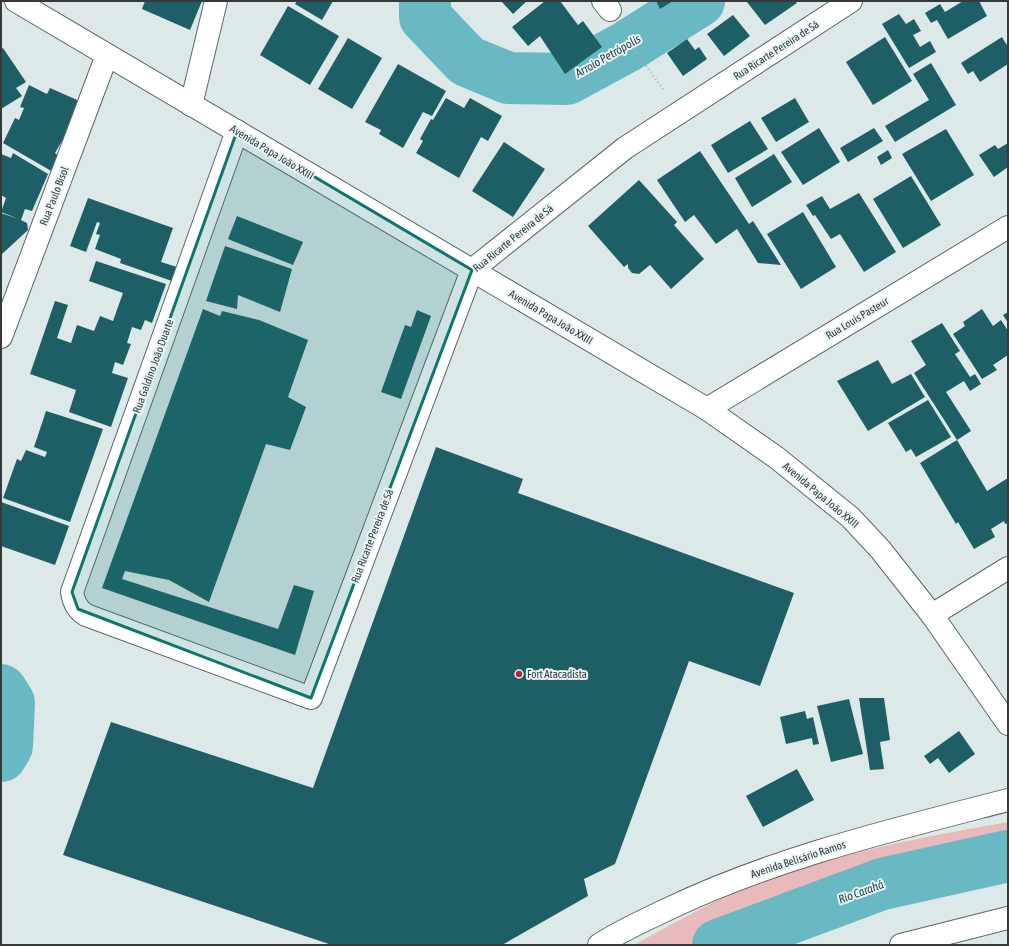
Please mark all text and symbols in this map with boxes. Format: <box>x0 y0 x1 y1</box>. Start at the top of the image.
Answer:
street label: Rua Ricarte Pereira de Sá <box>731 18 821 82</box>
water label: Arroio Petrópolis <box>572 32 643 81</box>
street label: Avenida Papa João XXIII <box>228 122 316 182</box>
street label: Rua Paulo Bisol <box>37 165 71 227</box>
street label: Rua Ricarte Pereira de Sá <box>471 202 555 274</box>
street label: Avenida Papa João XXIII <box>507 287 595 347</box>
street label: Rua Louis Pasteur <box>824 294 891 341</box>
street label: Rua Galdino João Duarte <box>130 317 176 415</box>
street label: Avenida Papa João XXIII <box>781 460 861 530</box>
street label: Rua Ricarte Pereira de Sá <box>349 487 395 585</box>
place label: Fort Atacadista <box>527 668 587 680</box>
marker: Fort Atacadista <box>514 669 524 679</box>
street label: Avenida Belisário Ramos <box>749 838 847 880</box>
water label: Rio Carahá <box>836 877 886 907</box>

